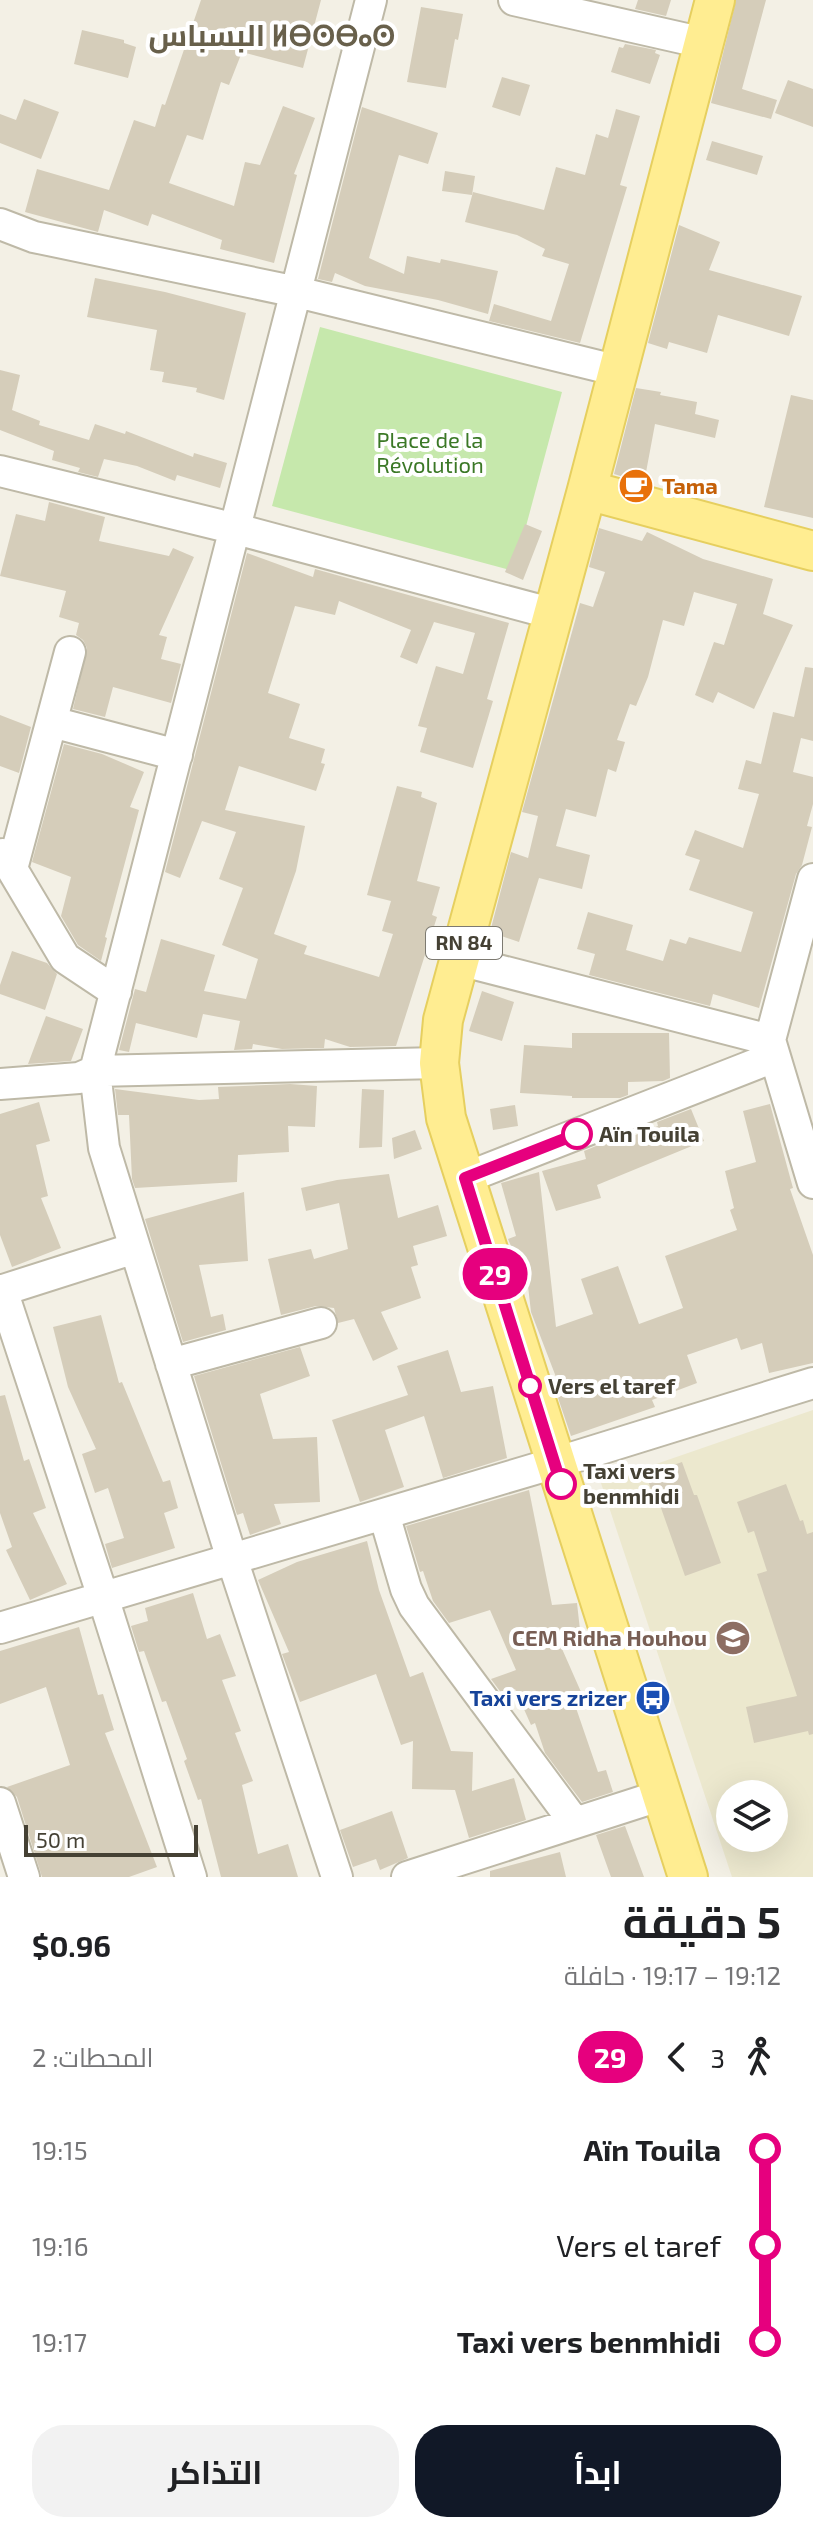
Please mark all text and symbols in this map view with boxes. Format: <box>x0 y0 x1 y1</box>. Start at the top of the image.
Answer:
district label: البسباس ⵍⴱⵙⴱⴰⵙ <box>149 16 395 54</box>
park label: Place de la Révolution <box>376 426 484 477</box>
cafe icon: Tama <box>617 467 655 505</box>
place label: Tama <box>662 472 718 498</box>
road number: RN 84 <box>426 927 502 959</box>
marker: Aïn Touila <box>562 1119 592 1149</box>
place label: Aïn Touila <box>599 1120 700 1146</box>
line badge: 29 <box>459 1248 531 1300</box>
text: 29 <box>479 1257 511 1291</box>
place label: Vers el taref <box>548 1372 676 1398</box>
marker: Vers el taref <box>519 1375 541 1397</box>
place label: Taxi vers benmhidi <box>583 1457 680 1508</box>
marker: Taxi vers benmhidi <box>546 1469 576 1499</box>
school or university icon: CEM Ridha Houhou <box>714 1619 752 1657</box>
place label: CEM Ridha Houhou <box>512 1624 707 1650</box>
bus stop icon: Taxi vers zrizer <box>634 1679 672 1717</box>
place label: Taxi vers zrizer <box>470 1684 628 1710</box>
map controls <box>716 1780 788 1852</box>
button: layers <box>716 1780 788 1852</box>
scale bar <box>24 1821 198 1857</box>
text: 50 m <box>36 1826 85 1852</box>
text: 5 دقيقة <box>623 1894 781 1947</box>
text: $0.96 <box>32 1927 111 1963</box>
text: 19:12 – 19:17 · حافلة <box>564 1959 781 1990</box>
icon: back <box>655 2035 699 2079</box>
icon: walk <box>737 2035 781 2079</box>
text: 29 <box>594 2040 627 2074</box>
text: المحطات: 2 <box>32 2041 154 2072</box>
text: 3 <box>711 2042 725 2073</box>
text: Aïn Touila <box>583 2131 721 2167</box>
text: 19:15 <box>32 2134 88 2165</box>
text: Vers el taref <box>556 2227 721 2263</box>
text: 19:16 <box>32 2230 89 2261</box>
text: Taxi vers benmhidi <box>457 2323 721 2359</box>
text: 19:17 <box>32 2326 87 2357</box>
button: التذاكر <box>32 2425 399 2517</box>
button: ابدأ <box>415 2425 781 2517</box>

